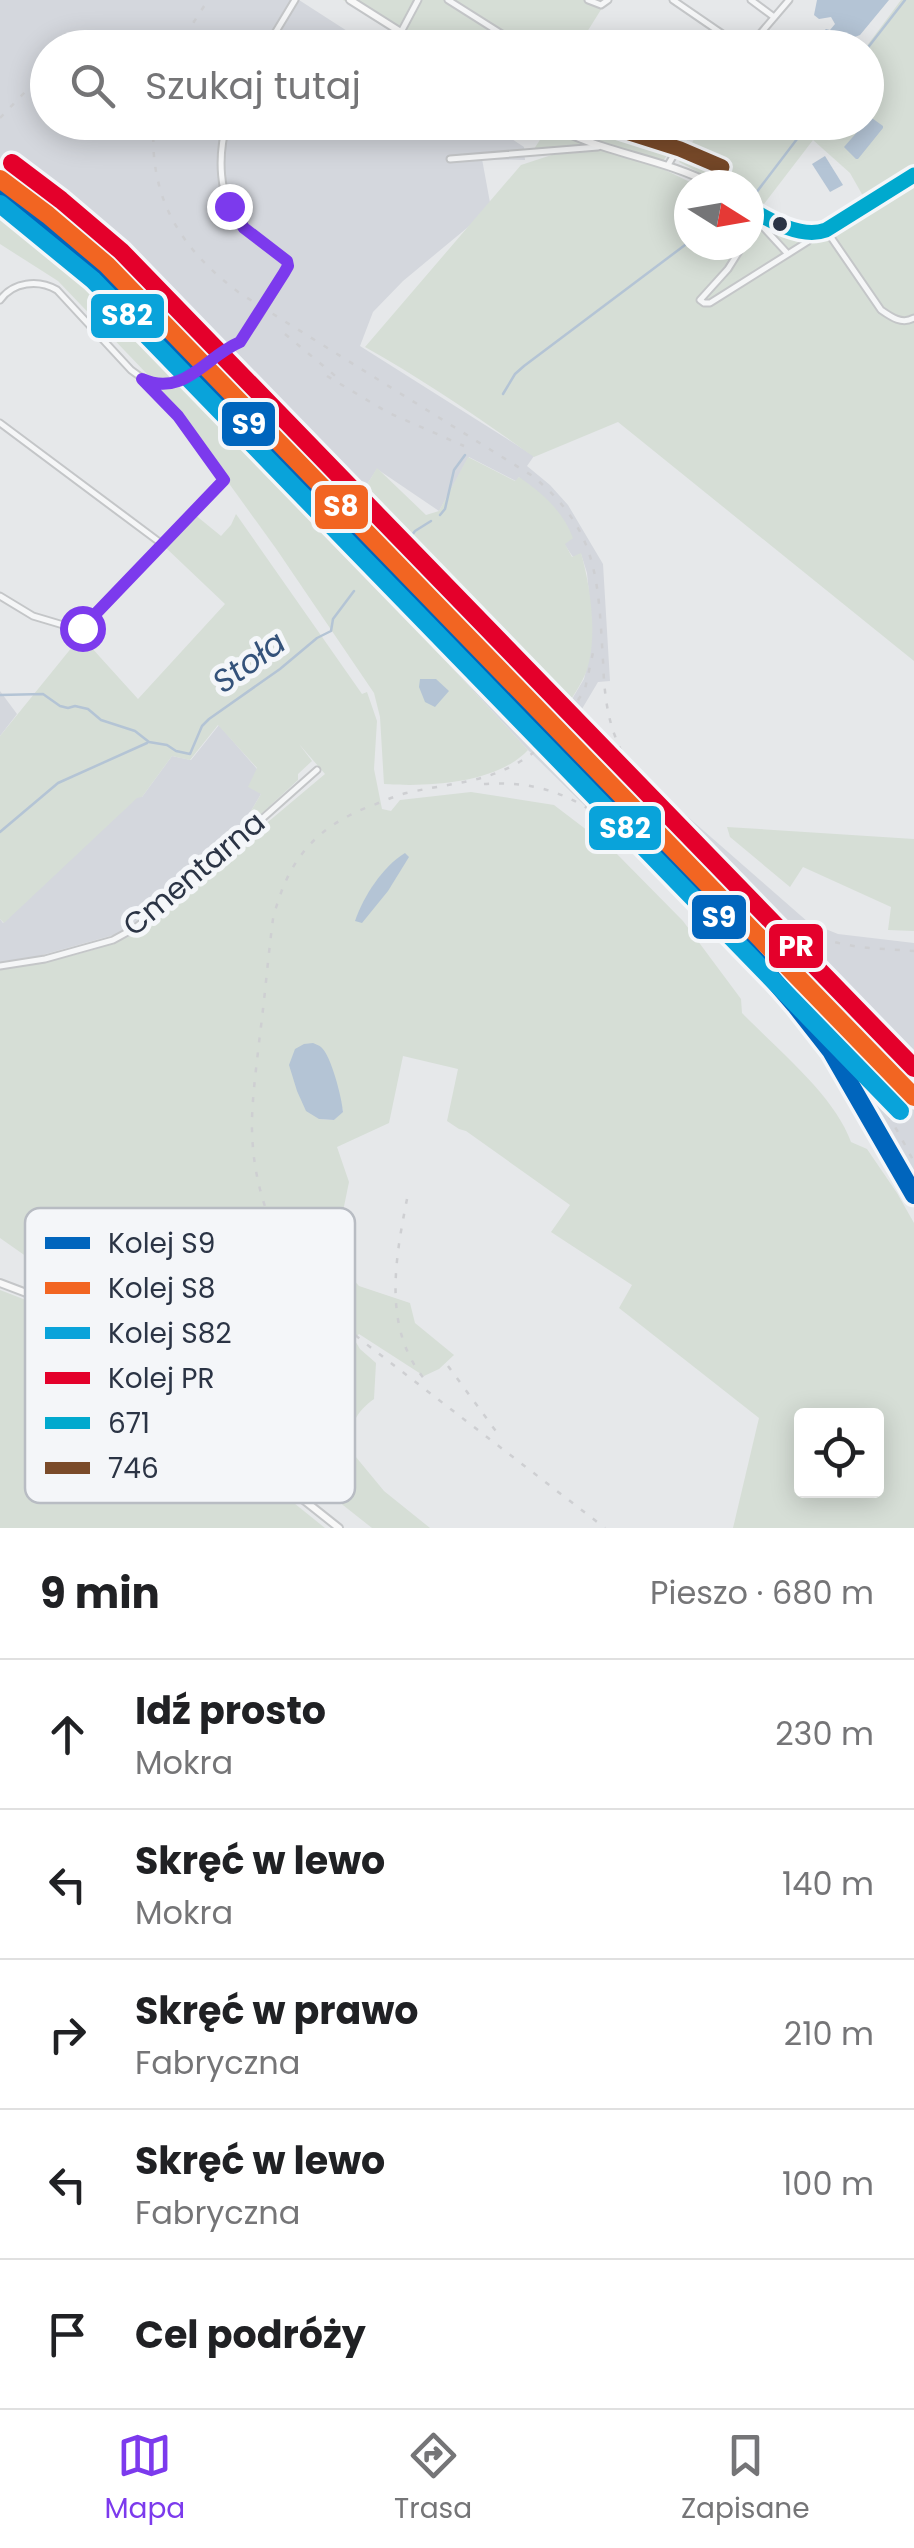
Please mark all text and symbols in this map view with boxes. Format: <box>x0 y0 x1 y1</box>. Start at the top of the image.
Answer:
search box <box>30 30 884 140</box>
icon: search <box>65 58 120 113</box>
text: Szukaj tutaj <box>145 59 361 112</box>
north arrow <box>674 170 764 260</box>
route end <box>207 184 253 230</box>
unlabelled marker <box>770 214 790 234</box>
line badge: S82 <box>89 292 166 340</box>
text: S82 <box>101 296 153 335</box>
line badge: S9 <box>220 400 277 448</box>
text: S9 <box>232 405 266 444</box>
line badge: S8 <box>313 483 370 531</box>
text: S8 <box>323 487 359 526</box>
route start <box>60 606 106 652</box>
water label: Stoła <box>203 620 294 703</box>
street label: Cmentarna <box>113 801 274 946</box>
line badge: S82 <box>587 804 663 852</box>
text: S82 <box>599 809 651 848</box>
line badge: S9 <box>690 893 748 941</box>
text: S9 <box>702 898 736 937</box>
line badge: PR <box>767 922 825 970</box>
text: PR <box>778 927 814 966</box>
legend <box>25 1208 355 1503</box>
text: Kolej S9 <box>108 1224 215 1263</box>
text: Kolej S8 <box>108 1269 215 1308</box>
text: Kolej S82 <box>108 1314 232 1353</box>
text: Kolej PR <box>108 1359 215 1398</box>
text: 671 <box>108 1404 150 1443</box>
map controls <box>794 1408 884 1498</box>
button: locate <box>794 1408 884 1498</box>
text: 746 <box>108 1449 159 1488</box>
text: 9 min <box>40 1564 160 1623</box>
text: Pieszo · 680 m <box>650 1570 874 1615</box>
text: Idź prosto <box>135 1684 326 1737</box>
icon: ahead <box>40 1707 95 1762</box>
text: 230 m <box>775 1711 874 1756</box>
text: Mokra <box>135 1740 233 1785</box>
text: Skręć w lewo <box>135 1834 385 1887</box>
icon: left <box>40 1857 95 1912</box>
text: 140 m <box>782 1861 874 1906</box>
text: Mokra <box>135 1890 233 1935</box>
text: Skręć w prawo <box>135 1984 419 2037</box>
icon: right <box>40 2007 95 2062</box>
text: 210 m <box>784 2011 874 2056</box>
text: Fabryczna <box>135 2040 300 2085</box>
text: Skręć w lewo <box>135 2134 385 2187</box>
icon: left <box>40 2157 95 2212</box>
text: 100 m <box>782 2161 874 2206</box>
text: Fabryczna <box>135 2190 300 2235</box>
icon: arrive <box>40 2307 95 2362</box>
text: Cel podróży <box>135 2308 366 2361</box>
tab: Mapa <box>104 2428 185 2530</box>
tab: Trasa <box>394 2428 472 2530</box>
tab: Zapisane <box>681 2428 810 2530</box>

